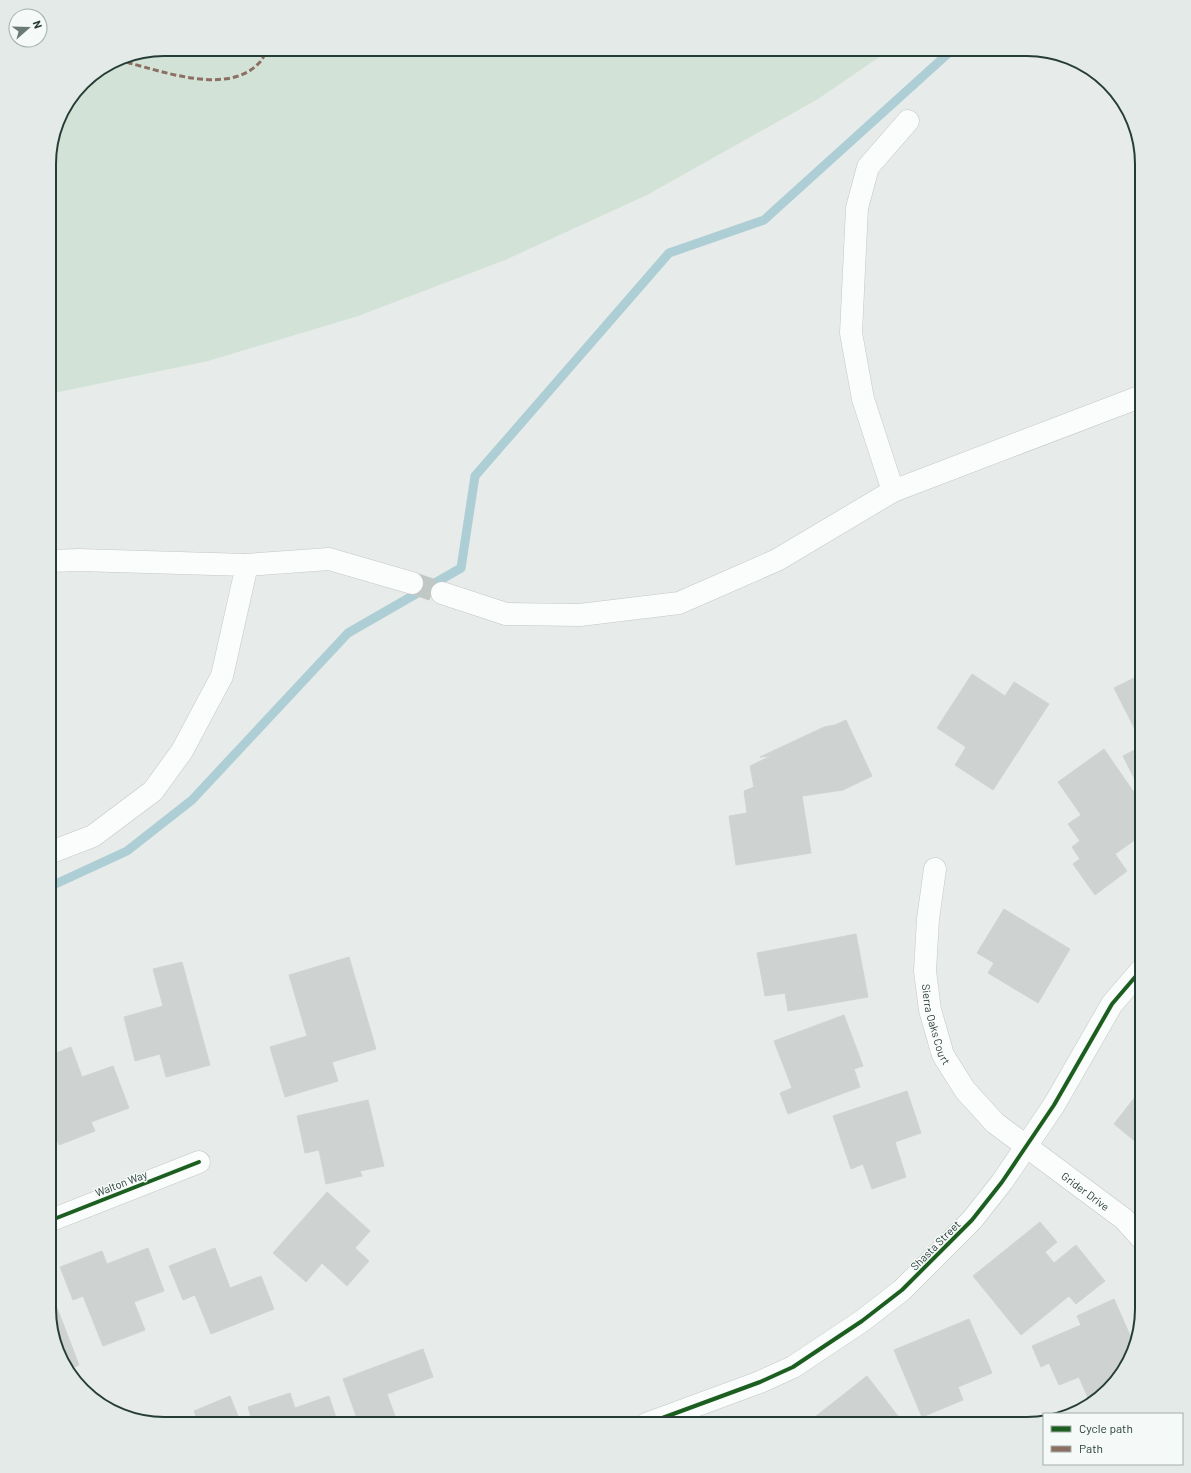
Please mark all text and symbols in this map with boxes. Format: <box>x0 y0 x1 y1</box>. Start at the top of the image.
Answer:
north arrow <box>8 8 48 48</box>
text: N <box>31 19 45 30</box>
street label: Sierra Oaks Court <box>920 983 954 1067</box>
street label: Walton Way <box>93 1167 149 1199</box>
street label: Grider Drive <box>1059 1169 1112 1213</box>
street label: Shasta Street <box>907 1217 963 1273</box>
legend <box>1043 1413 1183 1465</box>
text: Cycle path <box>1079 1421 1133 1435</box>
text: Path <box>1079 1441 1103 1455</box>

